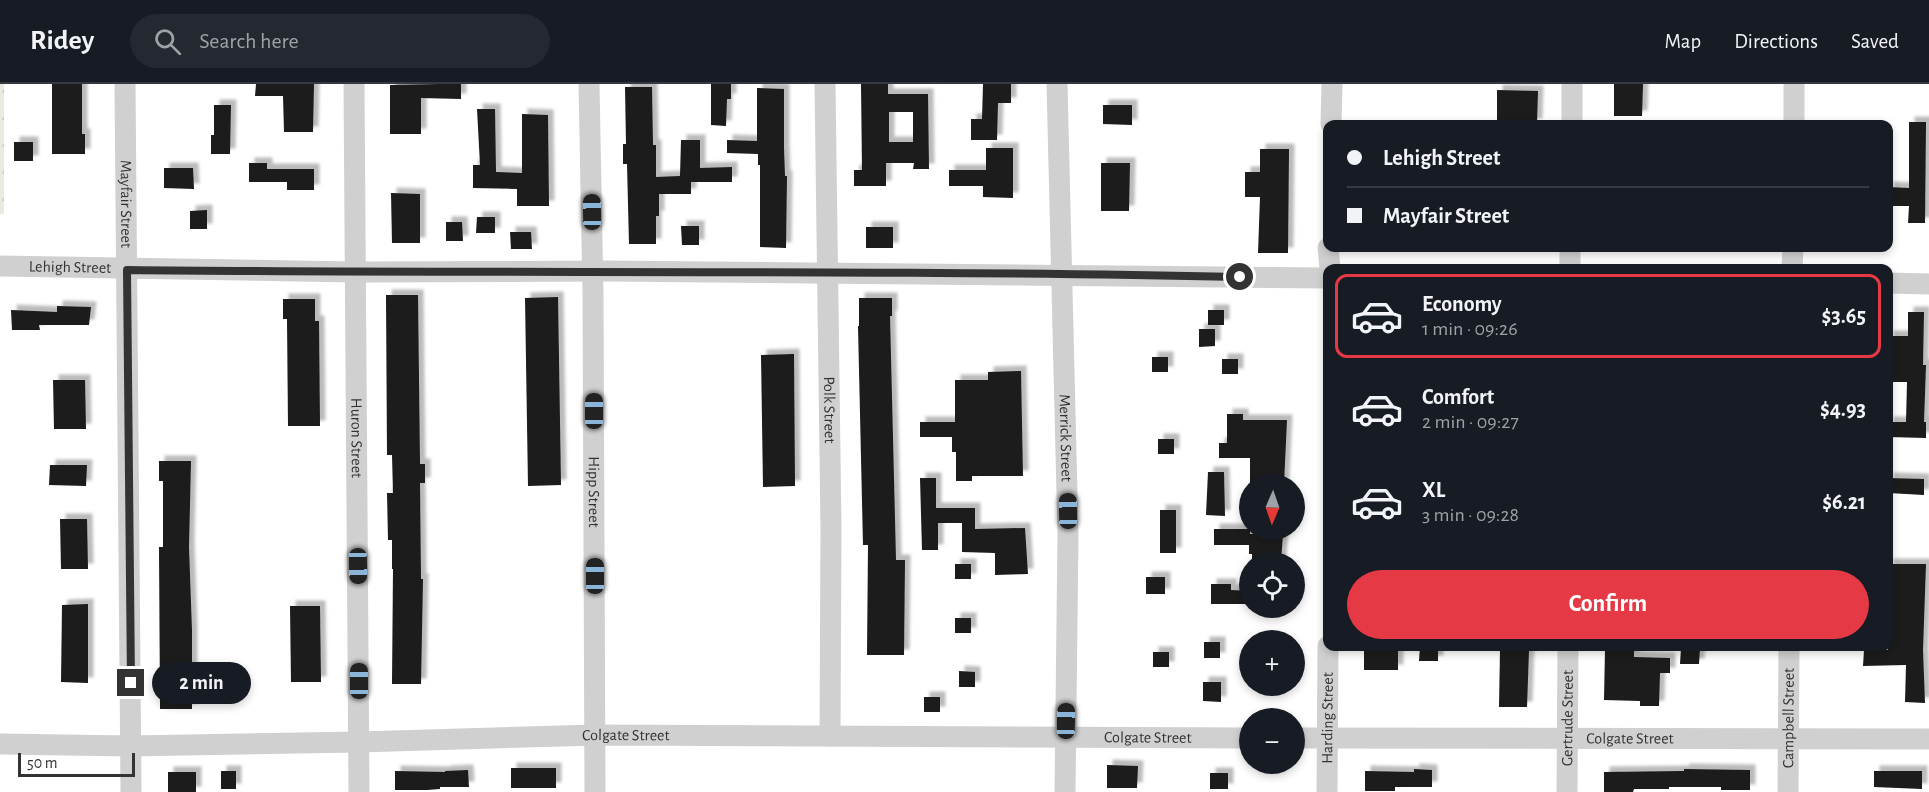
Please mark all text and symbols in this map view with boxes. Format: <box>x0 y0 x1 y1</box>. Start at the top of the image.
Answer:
search box <box>130 14 550 68</box>
icon: search <box>151 25 184 58</box>
text: Ridey <box>30 27 94 55</box>
text: Search here <box>199 30 299 52</box>
text: Map <box>1665 31 1701 52</box>
text: Directions <box>1734 31 1818 52</box>
text: Saved <box>1851 31 1899 52</box>
text: Lehigh Street <box>1383 147 1500 169</box>
street label: Mayfair Street <box>117 160 134 248</box>
car <box>583 194 601 230</box>
text: Mayfair Street <box>1383 205 1509 227</box>
street label: Lehigh Street <box>29 258 111 276</box>
route start <box>1226 263 1253 290</box>
icon: car <box>1350 289 1404 343</box>
text: Economy <box>1422 293 1502 315</box>
text: $3.65 <box>1821 305 1866 327</box>
text: 1 min · 09:26 <box>1422 319 1518 339</box>
street label: Polk Street <box>821 376 838 444</box>
icon: car <box>1350 382 1404 436</box>
text: Comfort <box>1422 386 1494 408</box>
car <box>585 393 603 429</box>
street label: Merrick Street <box>1057 394 1075 482</box>
street label: Huron Street <box>348 398 365 478</box>
text: $4.93 <box>1820 398 1866 420</box>
text: 2 min · 09:27 <box>1422 412 1519 432</box>
street label: Hipp Street <box>586 456 602 528</box>
north arrow <box>1239 474 1305 540</box>
map controls <box>1239 474 1305 774</box>
icon: car <box>1350 475 1404 529</box>
text: XL <box>1422 479 1445 501</box>
text: $6.21 <box>1822 491 1866 513</box>
car <box>1059 493 1077 529</box>
text: 3 min · 09:28 <box>1422 505 1519 525</box>
car <box>349 548 367 584</box>
button: locate <box>1239 552 1305 618</box>
car <box>586 558 604 594</box>
button: Confirm <box>1347 570 1869 639</box>
button: + <box>1239 630 1305 696</box>
callout: 2 min <box>152 662 251 704</box>
car <box>350 663 368 699</box>
street label: Campbell Street <box>1780 668 1797 768</box>
route end <box>117 669 144 696</box>
street label: Gertrude Street <box>1559 670 1576 766</box>
street label: Harding Street <box>1319 672 1336 764</box>
text: 2 min <box>179 673 224 693</box>
car <box>1057 703 1075 739</box>
button: − <box>1239 708 1305 774</box>
street label: Colgate Street <box>582 727 670 743</box>
street label: Colgate Street <box>1104 729 1192 746</box>
street label: Colgate Street <box>1586 730 1674 747</box>
scale bar <box>18 750 135 778</box>
text: 50 m <box>27 755 58 771</box>

